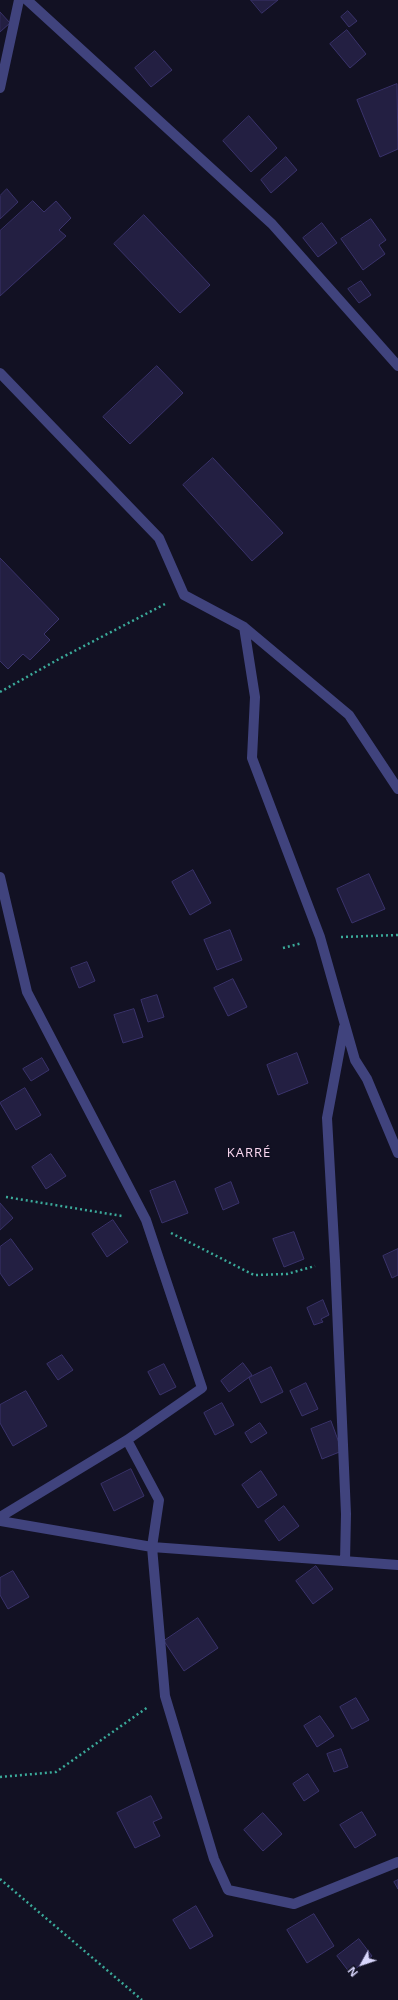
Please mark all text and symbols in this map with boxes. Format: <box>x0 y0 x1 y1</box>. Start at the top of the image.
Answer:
district label: KARRÉ <box>227 1145 271 1161</box>
north arrow <box>342 1944 382 1984</box>
text: N <box>344 1964 361 1980</box>

